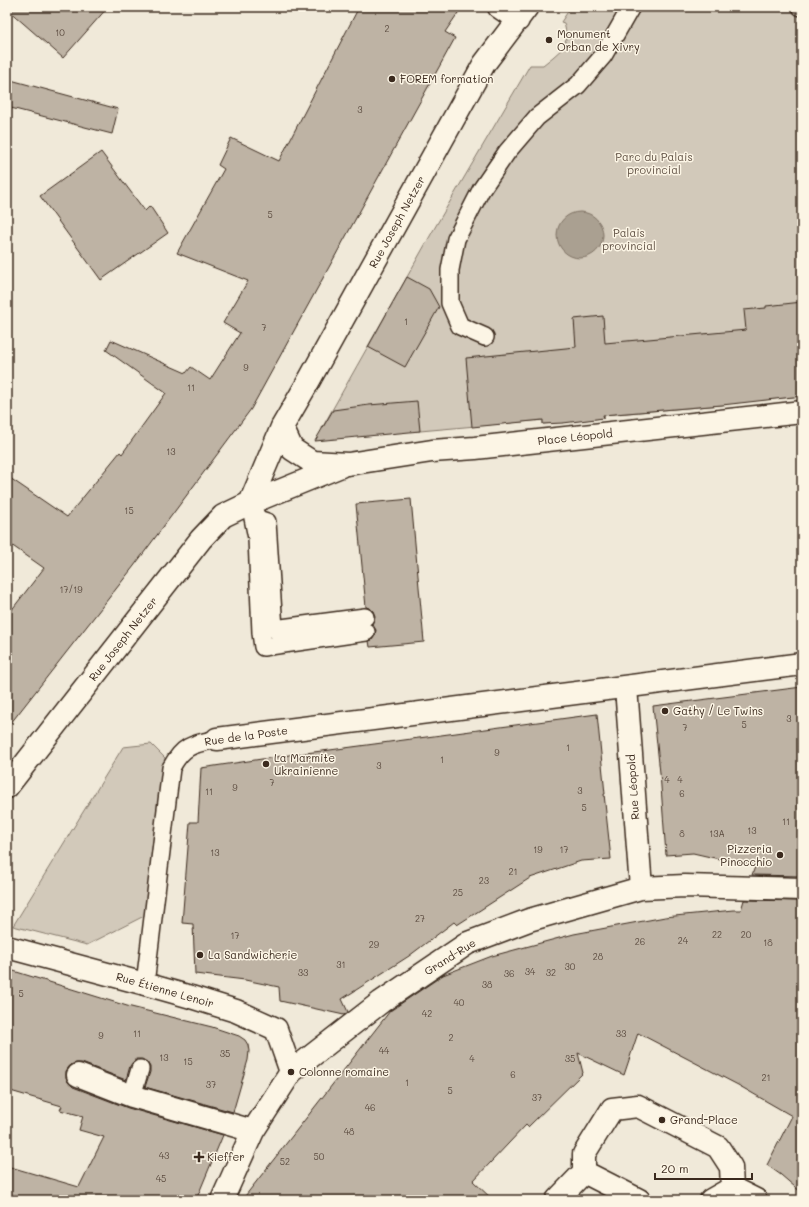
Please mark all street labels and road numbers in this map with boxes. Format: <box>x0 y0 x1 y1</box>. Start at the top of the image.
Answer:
street label: Rue Joseph Netzer <box>365 173 428 270</box>
street label: Place Léopold <box>537 425 613 448</box>
street label: Rue Joseph Netzer <box>85 594 160 684</box>
street label: Rue de la Poste <box>203 722 289 749</box>
street label: Rue Léopold <box>623 754 642 820</box>
street label: Grand-Rue <box>421 935 479 978</box>
street label: Rue Étienne Lenoir <box>114 968 216 1011</box>

